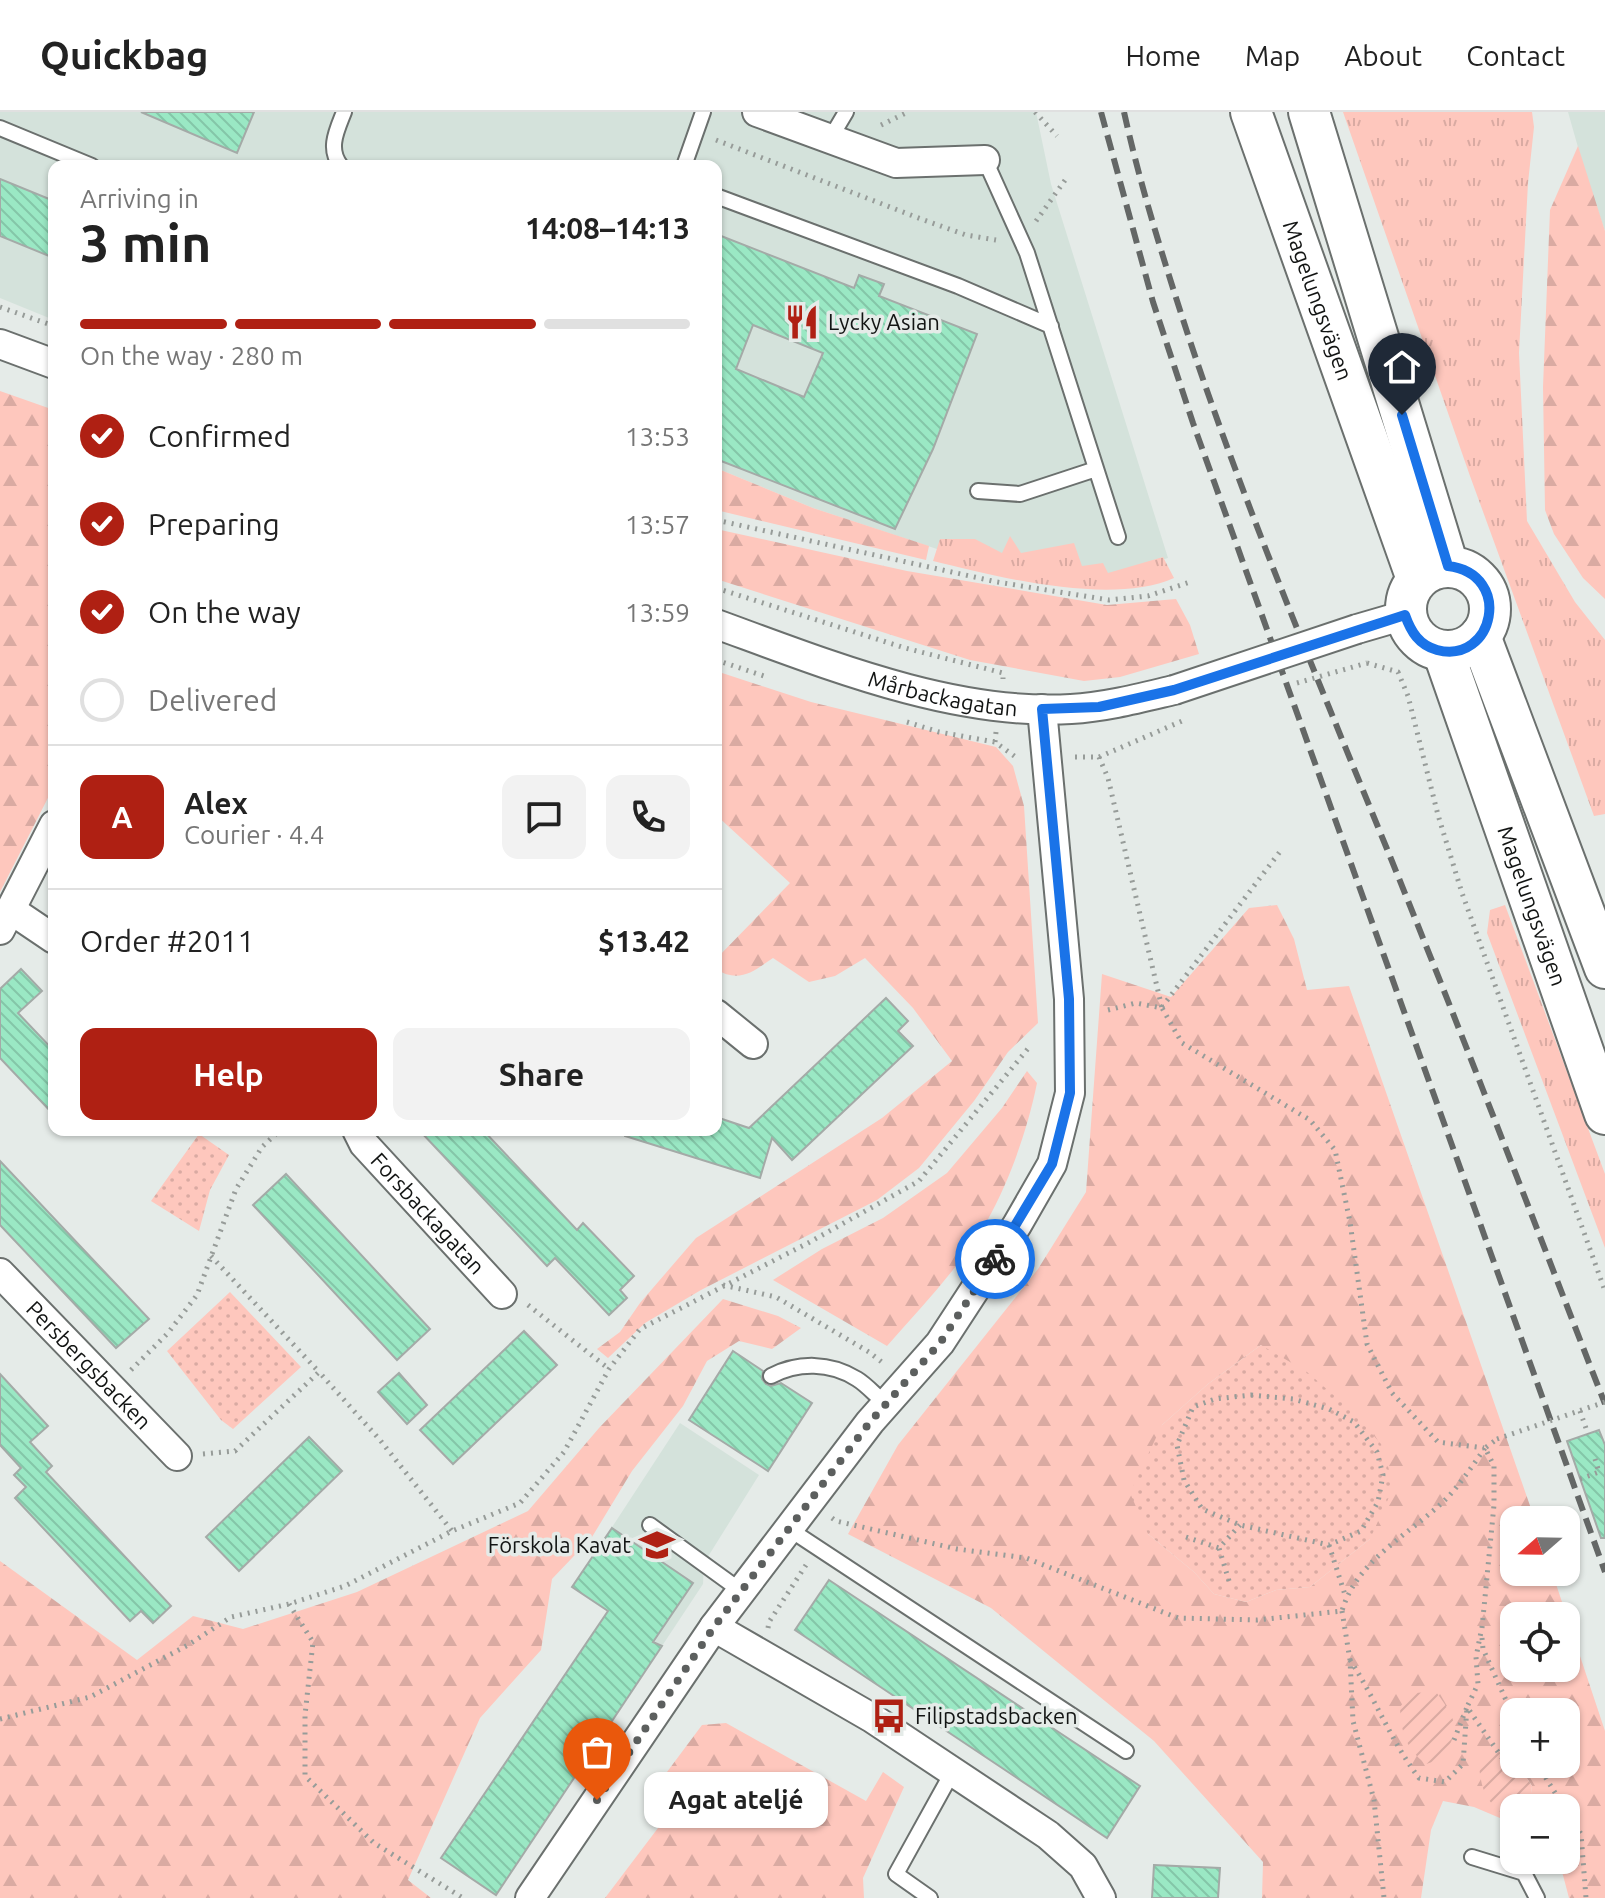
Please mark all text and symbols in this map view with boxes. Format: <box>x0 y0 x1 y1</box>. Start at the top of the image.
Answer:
text: Quickbag <box>40 34 208 76</box>
text: Home <box>1126 40 1201 71</box>
text: Map <box>1245 40 1300 71</box>
text: About <box>1344 40 1422 71</box>
text: Contact <box>1466 40 1565 71</box>
text: Arriving in <box>80 184 199 213</box>
text: 14:08–14:13 <box>525 211 690 245</box>
text: 3 min <box>80 214 211 272</box>
street label: Magelungsvägen <box>1279 217 1358 384</box>
restaurant icon: Lycky Asian <box>783 303 821 341</box>
place label: Lycky Asian <box>828 309 940 334</box>
pin <box>1368 333 1436 415</box>
text: On the way · 280 m <box>80 341 303 370</box>
icon: home <box>1380 345 1424 389</box>
icon: check <box>80 414 124 458</box>
text: Confirmed <box>148 419 291 453</box>
text: 13:53 <box>625 422 690 451</box>
icon: check <box>80 502 124 546</box>
text: Preparing <box>148 507 280 541</box>
text: 13:57 <box>625 510 690 539</box>
icon: check <box>80 590 124 634</box>
text: On the way <box>148 595 301 629</box>
text: 13:59 <box>625 598 690 627</box>
street label: Mårbackagatan <box>865 665 1019 720</box>
text: Delivered <box>148 683 277 717</box>
button: chat <box>502 775 586 859</box>
button: phone <box>606 775 690 859</box>
text: Alex <box>184 786 248 820</box>
text: A <box>111 800 133 834</box>
text: Courier · 4.4 <box>184 820 324 849</box>
street label: Magelungsvägen <box>1493 822 1572 989</box>
text: Order #2011 <box>80 924 254 958</box>
text: $13.42 <box>598 924 690 958</box>
button: Help <box>80 1028 377 1120</box>
button: Share <box>393 1028 690 1120</box>
street label: Forsbackagatan <box>366 1147 490 1279</box>
courier <box>955 1219 1035 1299</box>
icon: bike <box>973 1237 1017 1281</box>
street label: Persbergsbacken <box>22 1295 157 1434</box>
north arrow <box>1500 1506 1580 1586</box>
map controls <box>1500 1506 1580 1874</box>
school or university icon: Förskola Kavat <box>638 1526 676 1564</box>
place label: Förskola Kavat <box>488 1532 631 1557</box>
button: locate <box>1500 1602 1580 1682</box>
bus stop icon: Filipstadsbacken <box>870 1697 908 1735</box>
button: + <box>1500 1698 1580 1778</box>
place label: Filipstadsbacken <box>915 1703 1078 1728</box>
pin <box>563 1718 631 1800</box>
icon: bag <box>575 1730 619 1774</box>
callout: Agat ateljé <box>645 1772 829 1828</box>
text: Agat ateljé <box>669 1785 803 1814</box>
button: − <box>1500 1794 1580 1874</box>

